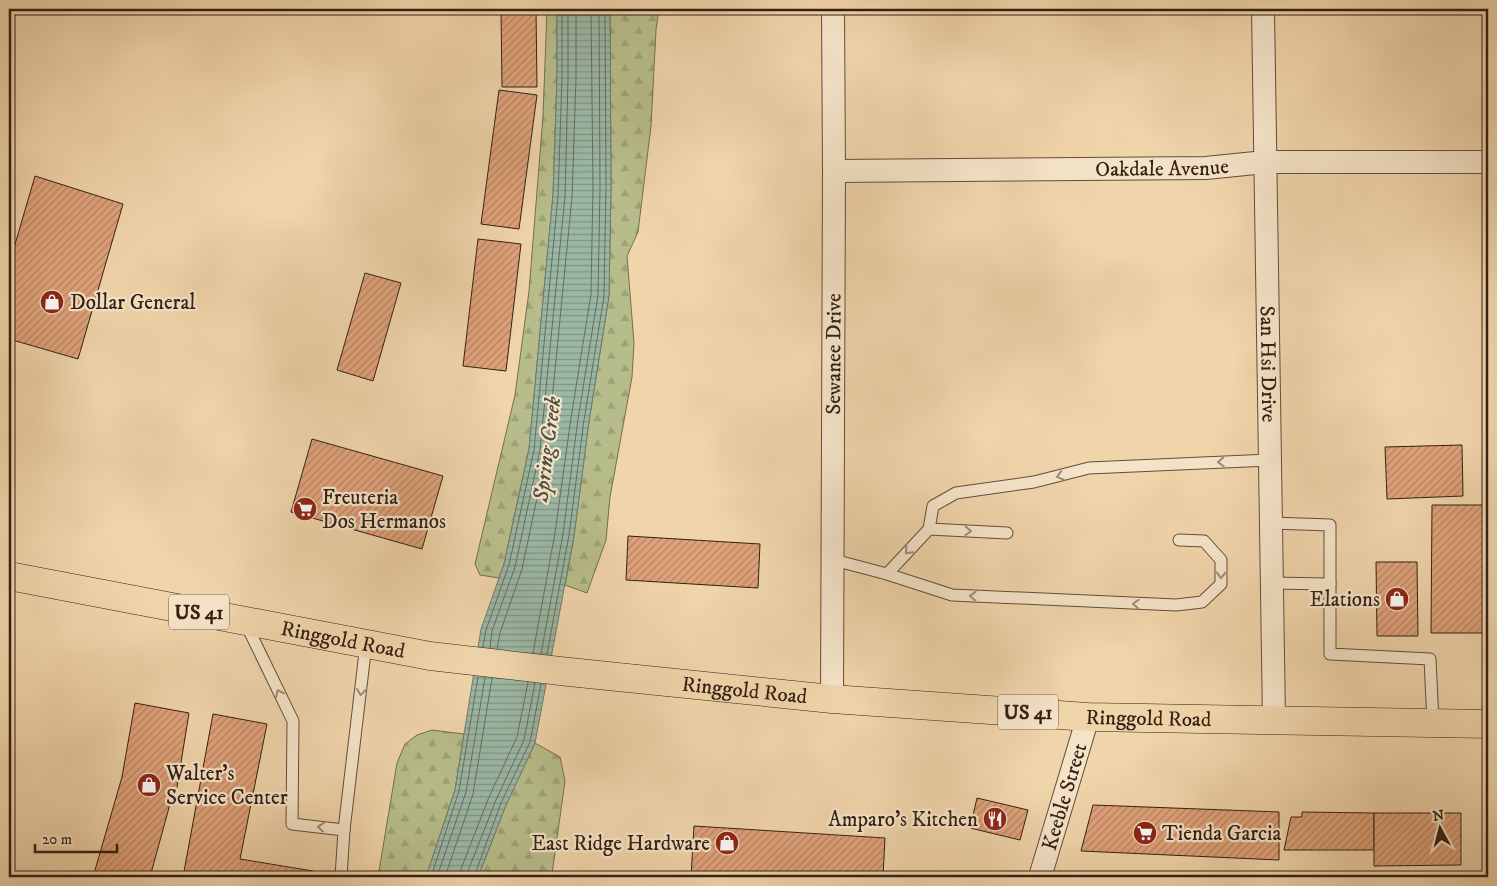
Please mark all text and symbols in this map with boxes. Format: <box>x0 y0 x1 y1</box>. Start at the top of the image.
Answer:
street label: Oakdale Avenue <box>1095 154 1230 183</box>
shop icon: Dollar General <box>39 289 65 315</box>
place label: Dollar General <box>70 290 196 316</box>
street label: Sewanee Drive <box>821 293 848 415</box>
street label: San Hsi Drive <box>1254 305 1281 423</box>
water label: Spring Creek <box>528 394 567 504</box>
one-way arrow <box>1217 457 1224 467</box>
one-way arrow <box>1056 470 1064 480</box>
place label: Freuteria Dos Hermanos <box>322 485 446 535</box>
supermarket icon: Freuteria Dos Hermanos <box>292 496 318 522</box>
one-way arrow <box>965 526 973 537</box>
one-way arrow <box>905 546 914 555</box>
one-way arrow <box>1215 572 1226 580</box>
shop icon: Elations <box>1384 586 1410 612</box>
place label: Elations <box>1310 587 1380 613</box>
one-way arrow <box>969 591 977 602</box>
road number: US 41 <box>169 594 229 630</box>
one-way arrow <box>1132 598 1140 609</box>
street label: Ringgold Road <box>279 616 408 665</box>
street label: Ringgold Road <box>681 672 809 710</box>
one-way arrow <box>356 688 367 696</box>
one-way arrow <box>276 690 286 699</box>
road number: US 41 <box>998 694 1058 730</box>
street label: Ringgold Road <box>1085 705 1212 733</box>
street label: Keeble Street <box>1037 740 1094 854</box>
place label: Walter's Service Center <box>165 761 288 811</box>
shop icon: Walter's Service Center <box>136 772 162 798</box>
north arrow <box>1414 804 1464 854</box>
restaurant icon: Amparo's Kitchen <box>982 806 1008 832</box>
text: N <box>1432 806 1446 826</box>
place label: Amparo's Kitchen <box>828 807 978 833</box>
supermarket icon: Tienda Garcia <box>1132 820 1158 846</box>
scale bar <box>35 821 118 853</box>
place label: Tienda Garcia <box>1162 821 1282 847</box>
one-way arrow <box>316 822 324 833</box>
text: 20 m <box>42 830 72 849</box>
shop icon: East Ridge Hardware <box>714 830 740 856</box>
place label: East Ridge Hardware <box>531 831 710 857</box>

